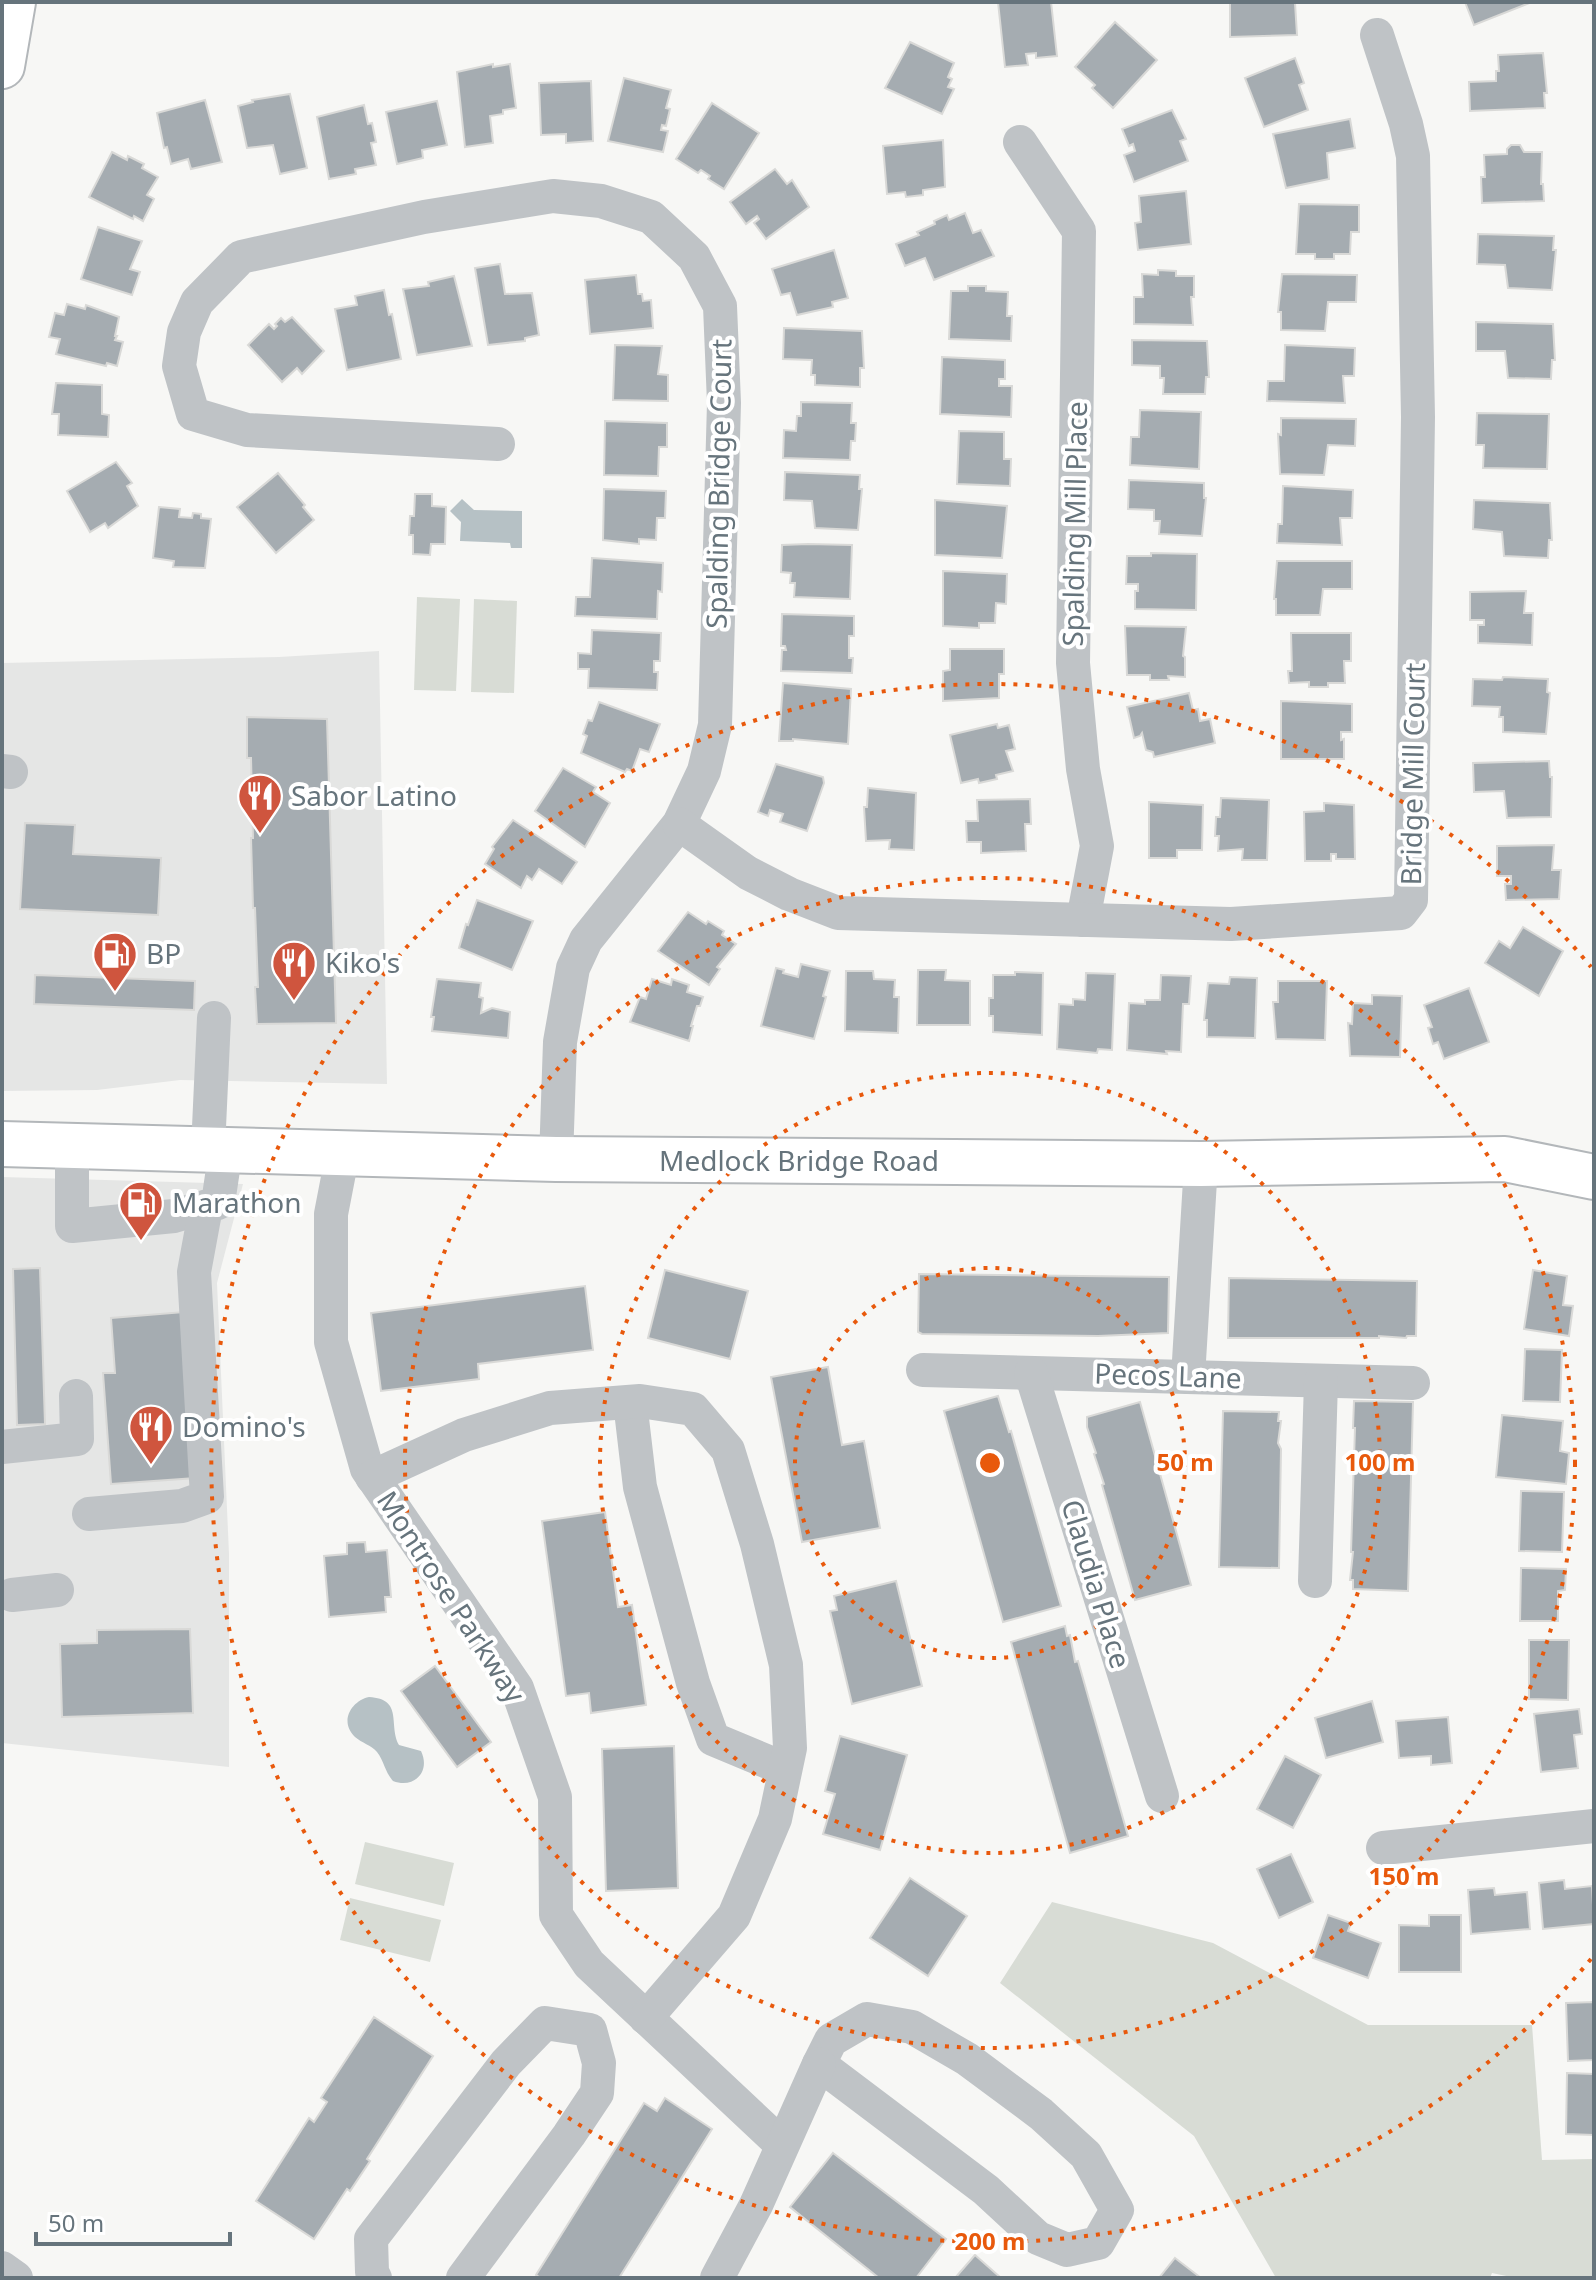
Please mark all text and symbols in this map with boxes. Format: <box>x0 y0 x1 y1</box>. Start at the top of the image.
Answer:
street label: Spalding Bridge Court <box>696 339 740 629</box>
street label: Spalding Mill Place <box>1053 401 1095 647</box>
street label: Bridge Mill Court <box>1391 662 1433 886</box>
restaurant icon: Sabor Latino <box>236 772 284 835</box>
place label: Sabor Latino <box>291 776 457 814</box>
fuel station icon: BP <box>91 930 139 993</box>
place label: BP <box>146 934 181 972</box>
restaurant icon: Kiko's <box>270 939 318 1002</box>
place label: Kiko's <box>325 943 400 981</box>
street label: Medlock Bridge Road <box>659 1141 939 1179</box>
fuel station icon: Marathon <box>117 1179 165 1242</box>
place label: Marathon <box>172 1183 301 1221</box>
street label: Pecos Lane <box>1094 1353 1242 1397</box>
restaurant icon: Domino's <box>127 1403 175 1466</box>
place label: Domino's <box>182 1407 306 1445</box>
text: 50 m <box>1156 1445 1214 1478</box>
text: 100 m <box>1345 1445 1415 1478</box>
centre of rings <box>976 1449 1004 1477</box>
street label: Montrose Parkway <box>369 1483 535 1710</box>
street label: Claudia Place <box>1053 1495 1141 1673</box>
text: 150 m <box>1369 1859 1439 1892</box>
scale bar <box>36 2196 230 2246</box>
text: 50 m <box>48 2206 104 2239</box>
text: 200 m <box>955 2224 1025 2257</box>

